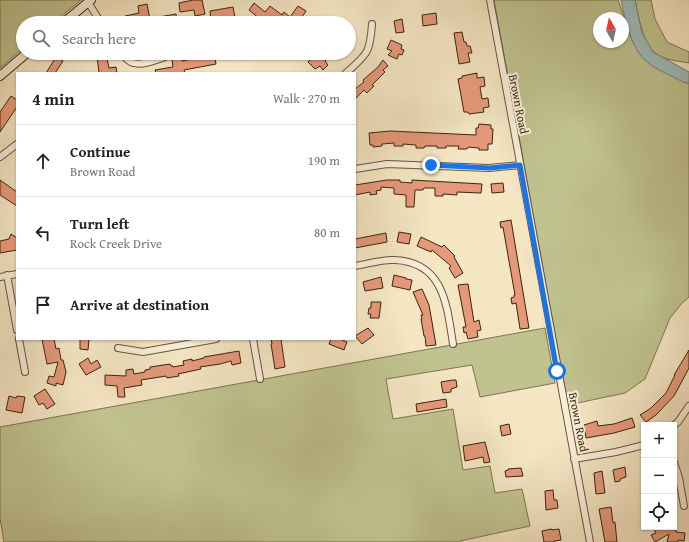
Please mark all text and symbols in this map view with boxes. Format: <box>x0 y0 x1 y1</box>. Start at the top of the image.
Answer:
north arrow <box>593 12 629 48</box>
search box <box>16 16 356 60</box>
icon: search <box>30 27 52 49</box>
text: Search here <box>62 28 136 49</box>
street label: Brown Road <box>505 73 533 136</box>
text: 4 min <box>32 86 74 111</box>
text: Walk · 270 m <box>273 89 340 108</box>
text: Continue <box>70 141 131 162</box>
icon: ahead <box>32 150 54 172</box>
text: 190 m <box>308 151 340 170</box>
route end <box>422 156 440 174</box>
text: Brown Road <box>70 162 136 181</box>
text: Turn left <box>70 213 129 234</box>
icon: left <box>32 222 54 244</box>
text: 80 m <box>314 223 340 242</box>
text: Rock Creek Drive <box>70 234 162 253</box>
icon: arrive <box>32 294 54 316</box>
text: Arrive at destination <box>70 294 209 315</box>
route start <box>548 362 566 380</box>
street label: Brown Road <box>565 391 593 454</box>
map controls <box>641 422 677 530</box>
button: + <box>641 422 677 458</box>
button: − <box>641 458 677 494</box>
button: locate <box>641 494 677 530</box>

